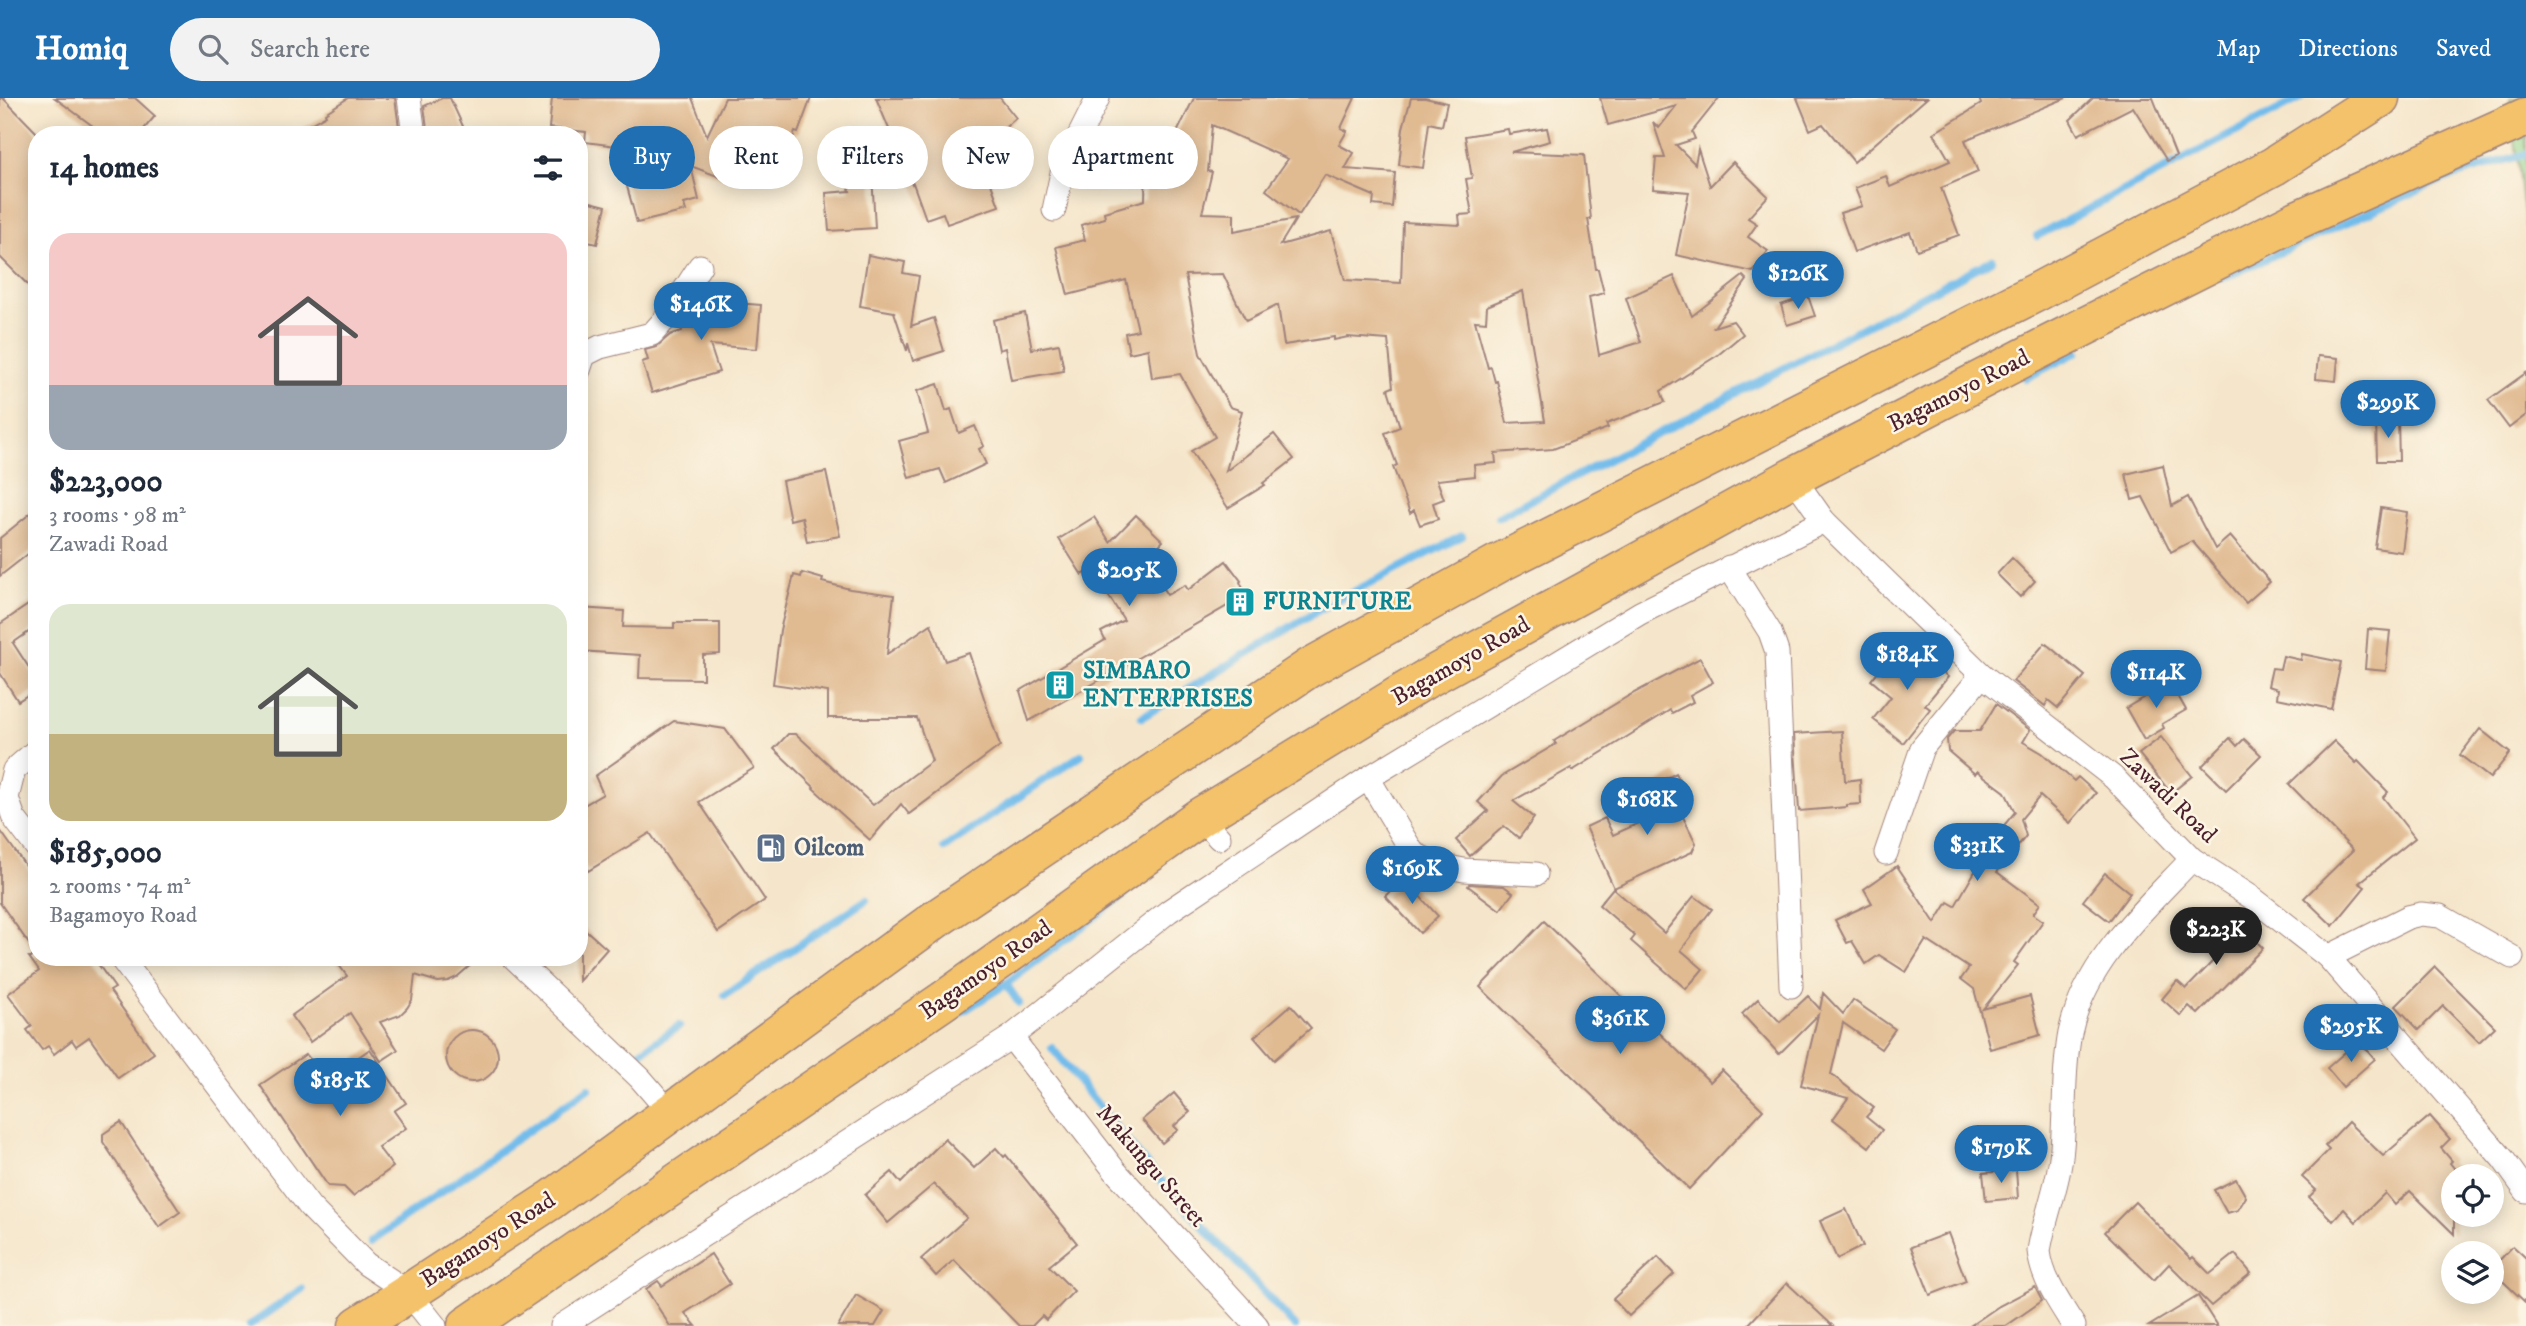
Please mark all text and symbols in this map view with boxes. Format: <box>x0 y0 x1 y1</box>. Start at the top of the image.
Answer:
search box <box>170 18 660 81</box>
text: Homiq <box>35 29 128 70</box>
icon: search <box>194 30 232 68</box>
text: Search here <box>250 33 370 66</box>
text: Map <box>2216 34 2261 64</box>
text: Directions <box>2299 34 2398 64</box>
text: Saved <box>2436 34 2491 64</box>
chip: Buy <box>609 126 695 189</box>
chip: Rent <box>709 126 803 189</box>
chip: Filters <box>817 126 928 189</box>
chip: New <box>942 126 1034 189</box>
chip: Apartment <box>1048 126 1198 189</box>
icon: filters <box>529 149 567 187</box>
text: 14 homes <box>49 150 159 187</box>
pin: $126K <box>1749 252 1847 311</box>
text: $126K <box>1768 259 1828 288</box>
icon: home <box>245 278 371 404</box>
pin: $146K <box>652 282 750 342</box>
text: $146K <box>670 290 732 319</box>
street label: Bagamoyo Road <box>1883 343 2035 439</box>
pin: $299K <box>2339 380 2437 440</box>
text: $299K <box>2357 388 2419 417</box>
text: $223,000 <box>49 464 163 501</box>
text: 3 rooms · 98 m² <box>49 501 186 530</box>
text: Zawadi Road <box>49 530 168 559</box>
pin: $205K <box>1080 548 1178 608</box>
text: $205K <box>1097 556 1161 585</box>
building icon: FURNITURE <box>1223 585 1257 619</box>
place label: FURNITURE <box>1263 587 1412 617</box>
street label: Bagamoyo Road <box>1387 609 1536 713</box>
pin: $184K <box>1858 632 1956 692</box>
text: $184K <box>1876 640 1938 669</box>
icon: home <box>245 649 371 775</box>
pin: $114K <box>2107 650 2205 710</box>
place label: SIMBARO ENTERPRISES <box>1083 656 1253 714</box>
text: $114K <box>2127 658 2185 687</box>
building icon: SIMBARO ENTERPRISES <box>1043 668 1077 702</box>
street label: Zawadi Road <box>2113 742 2223 850</box>
pin: $168K <box>1598 778 1696 837</box>
text: $168K <box>1617 785 1677 814</box>
pin: $331K <box>1928 824 2026 883</box>
fuel station icon: Oilcom <box>754 831 788 865</box>
text: $331K <box>1950 831 2004 860</box>
place label: Oilcom <box>794 833 864 863</box>
text: $185,000 <box>49 835 162 872</box>
pin: $169K <box>1363 846 1461 906</box>
text: $169K <box>1382 854 1442 883</box>
text: 2 rooms · 74 m² <box>49 872 190 901</box>
text: Bagamoyo Road <box>49 901 197 930</box>
pin: $223K <box>2167 908 2265 967</box>
street label: Bagamoyo Road <box>914 913 1058 1027</box>
text: $223K <box>2186 915 2246 944</box>
pin: $361K <box>1571 996 1669 1056</box>
text: $361K <box>1591 1004 1649 1033</box>
pin: $295K <box>2302 1004 2400 1064</box>
text: $295K <box>2320 1012 2382 1041</box>
pin: $185K <box>291 1058 389 1118</box>
text: $185K <box>310 1066 370 1095</box>
street label: Makungu Street <box>1089 1098 1213 1234</box>
pin: $179K <box>1952 1126 2050 1185</box>
text: $179K <box>1971 1133 2031 1162</box>
map controls <box>2441 1164 2504 1304</box>
button: locate <box>2441 1164 2504 1227</box>
street label: Bagamoyo Road <box>415 1185 561 1295</box>
button: layers <box>2441 1241 2504 1304</box>

